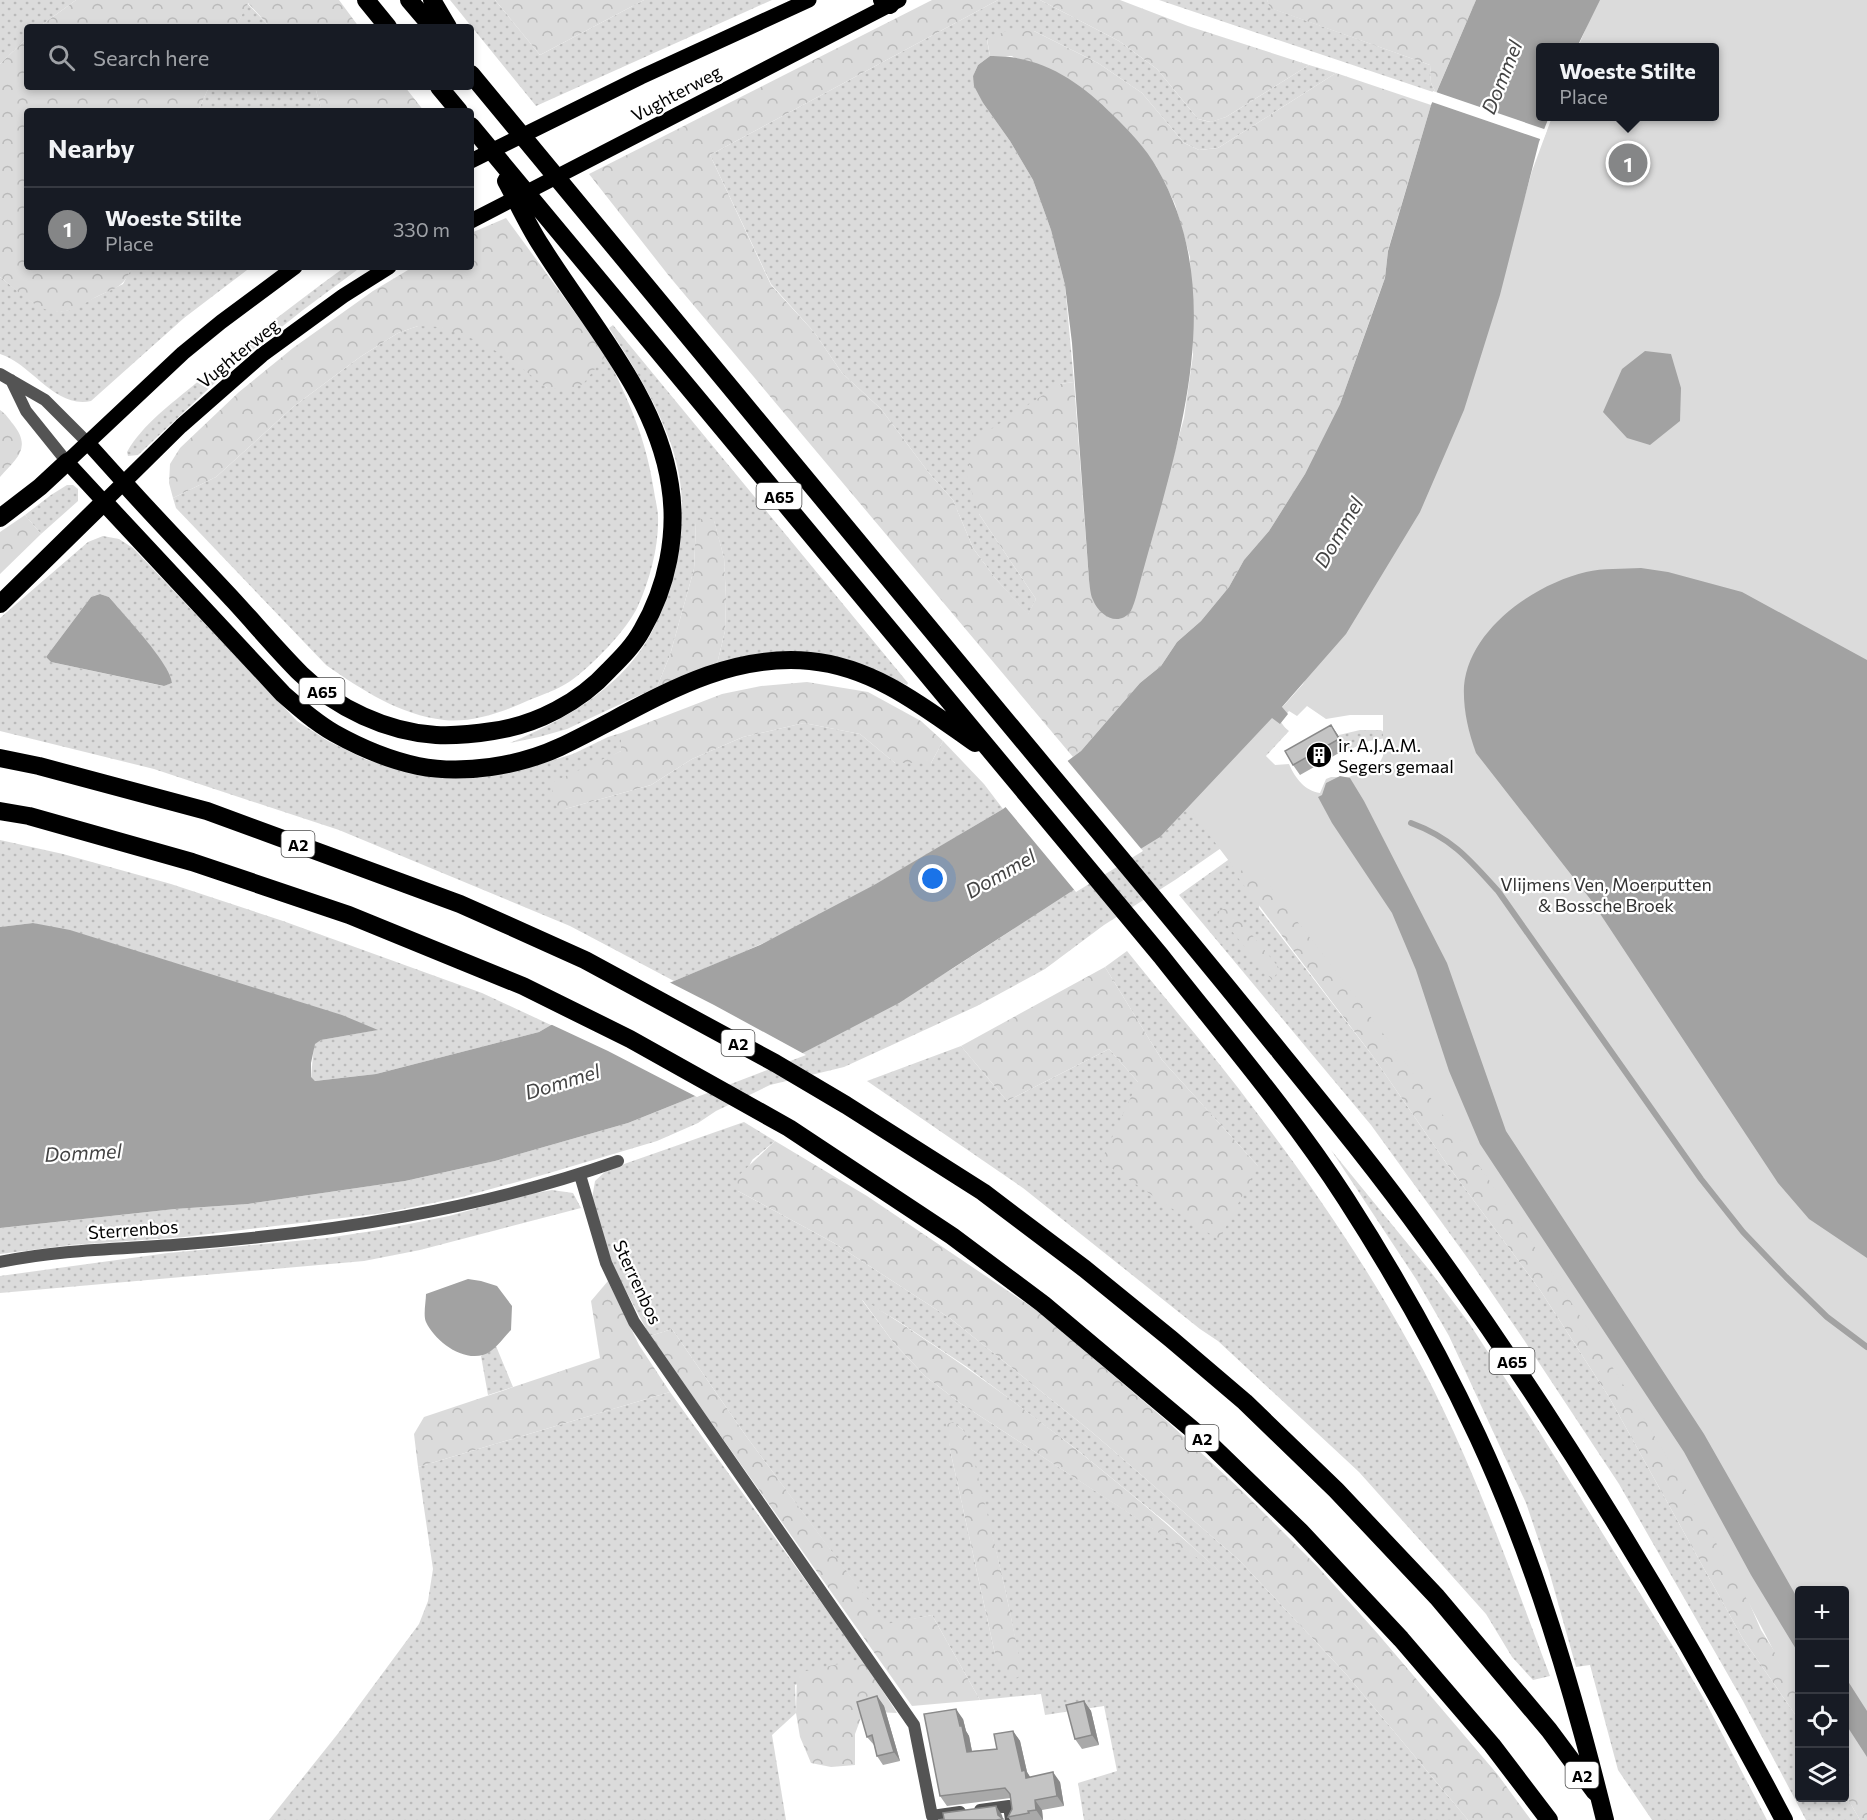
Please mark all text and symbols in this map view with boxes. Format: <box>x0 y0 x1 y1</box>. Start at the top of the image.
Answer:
search box <box>24 24 474 90</box>
water label: Dommel <box>1475 36 1527 117</box>
icon: search <box>45 41 78 74</box>
popup <box>1536 43 1719 121</box>
text: Search here <box>93 44 209 71</box>
text: Woeste Stilte <box>1559 57 1696 84</box>
street label: Vughterweg <box>627 60 725 126</box>
text: Place <box>1559 84 1608 108</box>
text: Nearby <box>48 132 135 163</box>
pin: 1 <box>1608 140 1648 186</box>
text: Woeste Stilte <box>105 204 242 231</box>
text: 1 <box>63 217 72 241</box>
text: 330 m <box>393 217 450 241</box>
text: Place <box>105 231 154 255</box>
street label: Vughterweg <box>193 313 284 393</box>
road number: A65 <box>756 483 802 509</box>
water label: Dommel <box>1308 492 1368 571</box>
road number: A65 <box>300 678 344 704</box>
place label: ir. A.J.A.M. Segers gemaal <box>1338 734 1454 777</box>
building icon: ir. A.J.A.M. Segers gemaal <box>1304 740 1334 770</box>
road number: A2 <box>282 831 314 857</box>
water label: Dommel <box>961 843 1040 903</box>
your location <box>918 864 947 893</box>
park label: Vlijmens Ven, Moerputten & Bossche Broek <box>1500 873 1712 916</box>
road number: A2 <box>722 1030 754 1056</box>
water label: Dommel <box>522 1058 603 1104</box>
water label: Dommel <box>44 1138 123 1166</box>
street label: Sterrenbos <box>87 1215 179 1243</box>
street label: Sterrenbos <box>609 1236 667 1328</box>
road number: A65 <box>1490 1348 1534 1374</box>
road number: A2 <box>1186 1425 1218 1451</box>
map controls <box>1795 1586 1849 1802</box>
button: + <box>1795 1586 1849 1640</box>
button: − <box>1795 1640 1849 1694</box>
button: locate <box>1795 1694 1849 1748</box>
button: layers <box>1795 1748 1849 1802</box>
road number: A2 <box>1566 1762 1598 1788</box>

